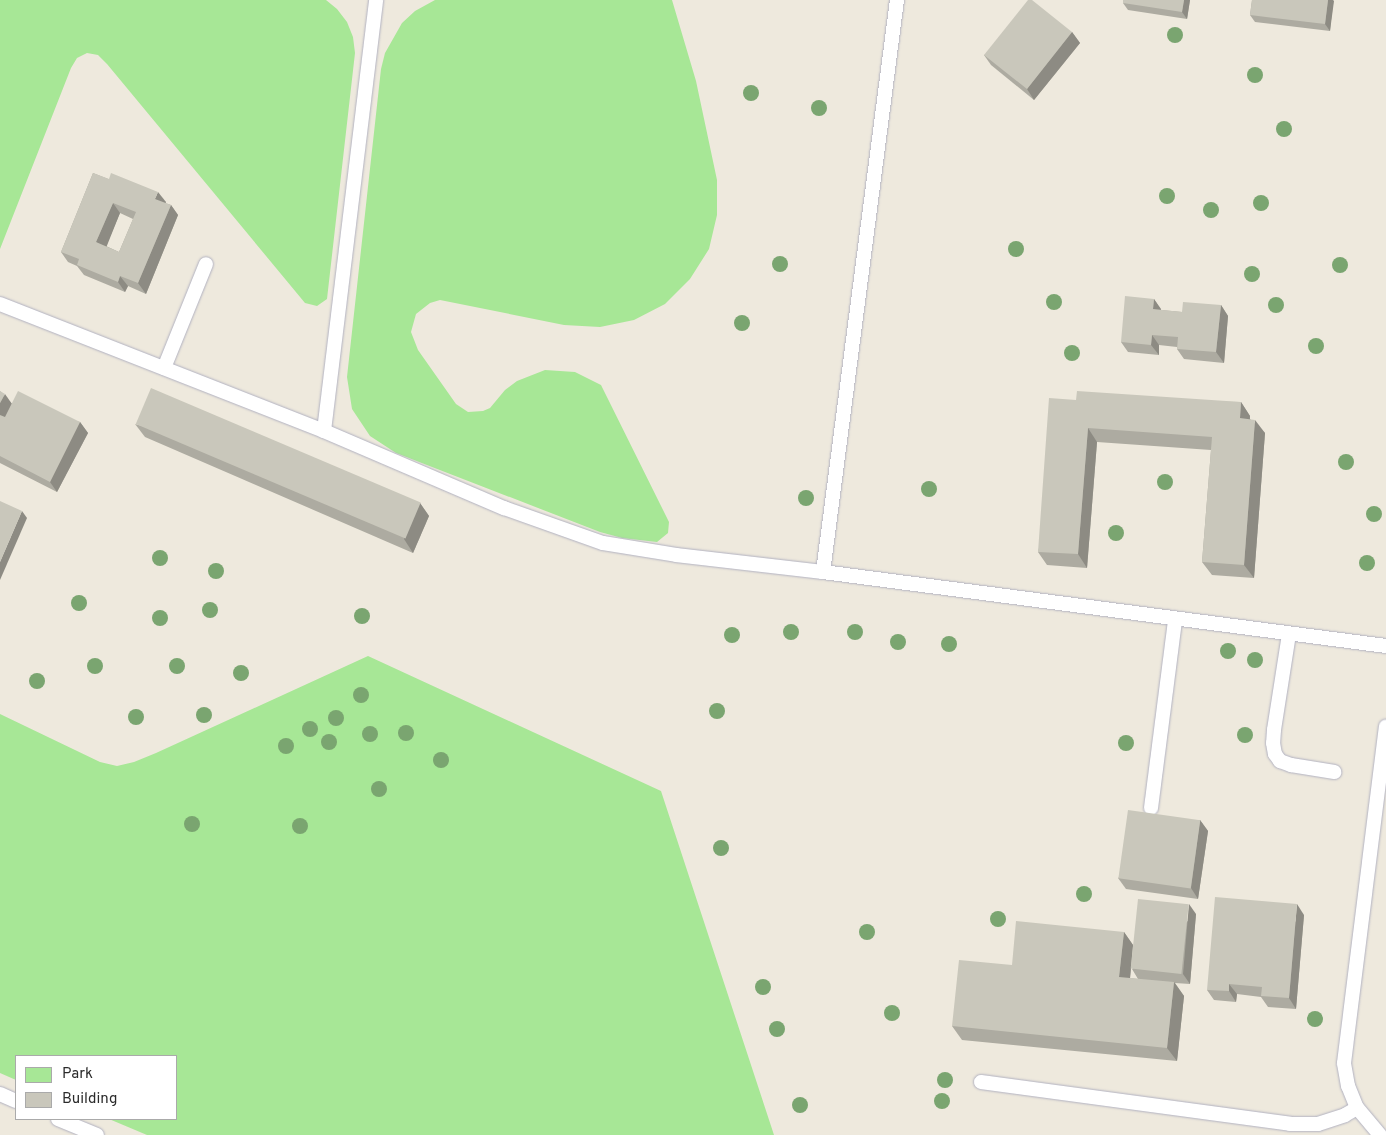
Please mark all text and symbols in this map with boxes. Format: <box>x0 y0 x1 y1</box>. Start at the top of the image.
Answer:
legend <box>15 1055 178 1120</box>
text: Park <box>62 1065 93 1084</box>
text: Building <box>62 1090 117 1109</box>

